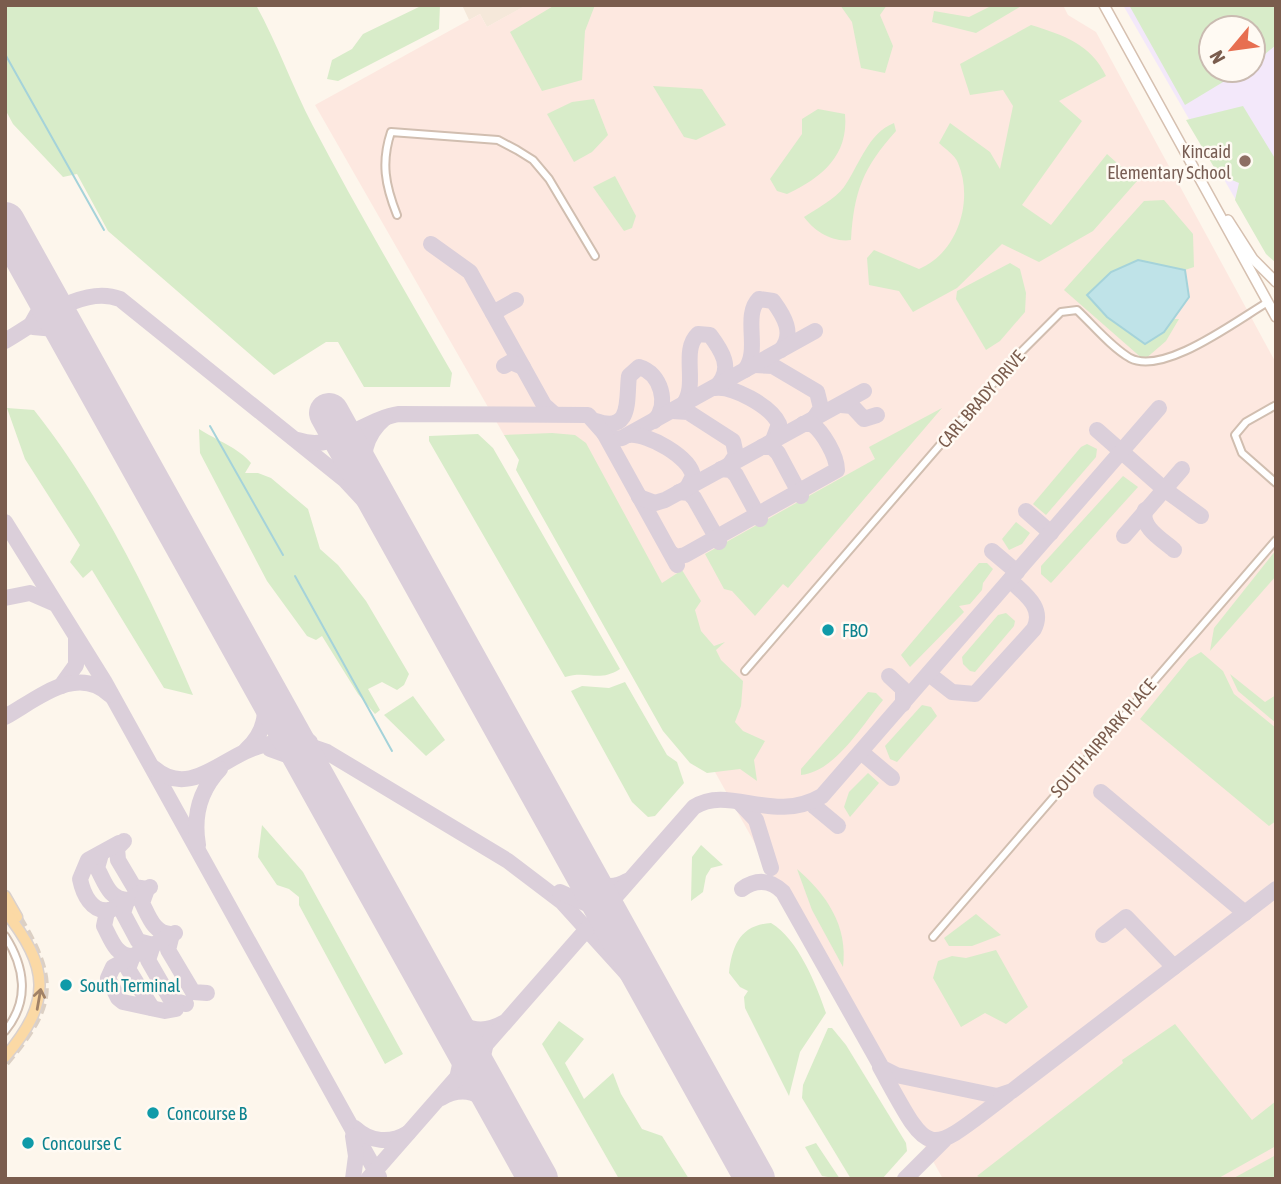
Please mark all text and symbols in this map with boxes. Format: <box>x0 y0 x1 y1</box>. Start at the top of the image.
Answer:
north arrow <box>1197 14 1267 84</box>
text: N <box>1205 47 1229 67</box>
place label: Kincaid Elementary School <box>1107 141 1231 183</box>
marker: Kincaid Elementary School <box>1237 153 1253 169</box>
street label: CARL BRADY DRIVE <box>933 346 1029 452</box>
place label: FBO <box>842 620 868 641</box>
marker: FBO <box>820 622 836 638</box>
street label: SOUTH AIRPARK PLACE <box>1046 674 1160 801</box>
place label: South Terminal <box>80 975 181 996</box>
marker: South Terminal <box>58 977 74 993</box>
one-way arrow <box>32 988 46 1011</box>
place label: Concourse B <box>167 1103 247 1124</box>
marker: Concourse B <box>145 1105 161 1121</box>
place label: Concourse C <box>42 1133 122 1154</box>
marker: Concourse C <box>20 1135 36 1151</box>

